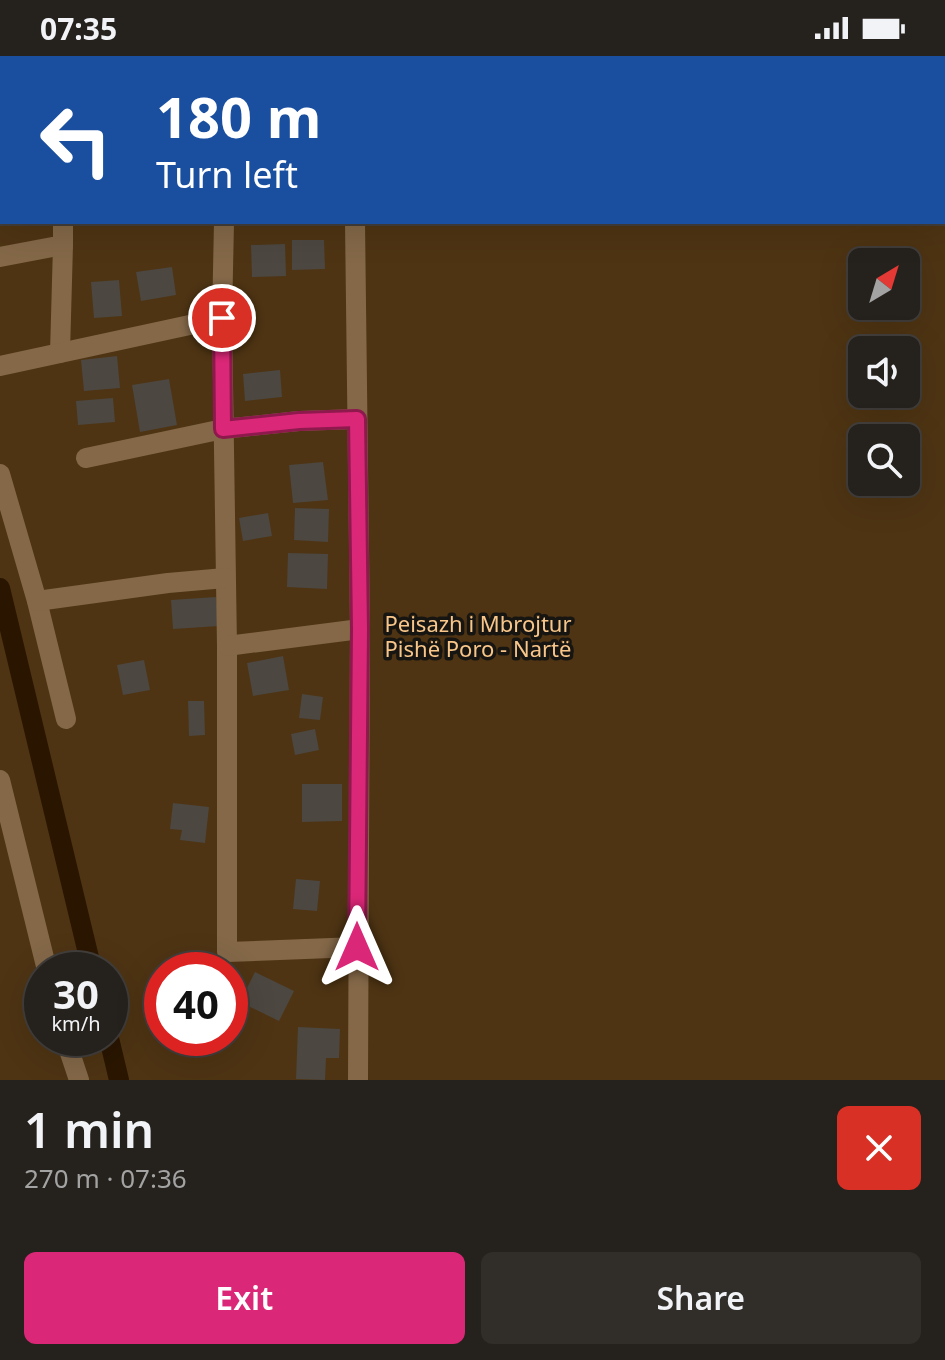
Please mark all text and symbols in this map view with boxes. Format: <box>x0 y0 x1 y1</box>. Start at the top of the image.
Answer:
text: 07:35 <box>40 8 117 49</box>
text: 180 m <box>156 78 321 154</box>
icon: left <box>24 88 128 192</box>
text: Turn left <box>156 150 298 199</box>
north arrow <box>848 248 920 320</box>
map controls <box>848 248 920 496</box>
pin <box>188 284 256 352</box>
icon: arrive <box>200 296 244 340</box>
button: sound <box>848 336 920 408</box>
button: search <box>848 424 920 496</box>
park label: Peisazh i Mbrojtur Pishë Poro - Nartë <box>384 608 572 663</box>
position arrow <box>315 905 399 989</box>
speed limit sign: 40 <box>144 952 248 1056</box>
text: 30 <box>53 966 99 1021</box>
text: km/h <box>51 1010 101 1037</box>
text: 1 min <box>24 1097 154 1162</box>
button: close <box>837 1106 921 1190</box>
text: 270 m · 07:36 <box>24 1160 187 1196</box>
button: Exit <box>24 1252 465 1344</box>
button: Share <box>481 1252 921 1344</box>

